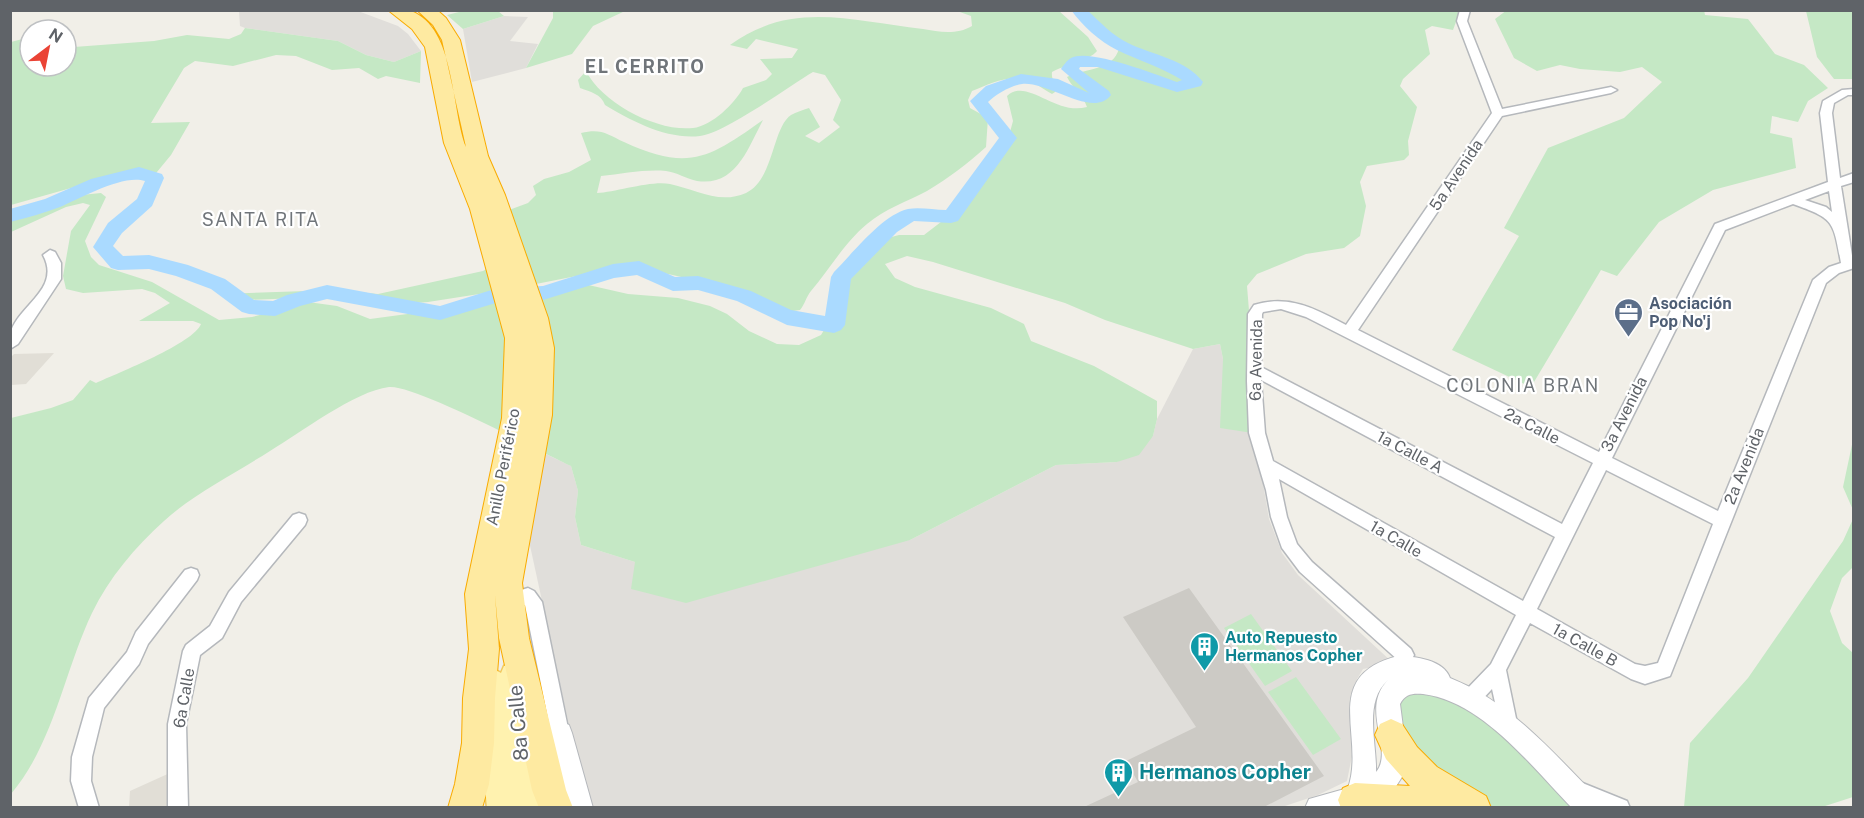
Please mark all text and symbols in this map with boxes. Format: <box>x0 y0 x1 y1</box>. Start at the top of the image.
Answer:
north arrow <box>18 18 78 78</box>
text: N <box>45 24 66 47</box>
district label: EL CERRITO <box>585 56 705 77</box>
street label: 5a Avenida <box>1425 136 1487 214</box>
district label: SANTA RITA <box>202 209 320 230</box>
place label: Asociación Pop No'j <box>1649 294 1732 331</box>
office icon: Asociación Pop No'j <box>1612 296 1644 338</box>
street label: 6a Avenida <box>1246 319 1266 401</box>
street label: 3a Avenida <box>1597 373 1651 455</box>
district label: COLONIA BRAN <box>1446 375 1600 396</box>
street label: 2a Calle <box>1501 404 1563 448</box>
street label: Anillo Periférico <box>482 407 524 527</box>
street label: 2a Avenida <box>1720 425 1768 507</box>
street label: 1a Calle A <box>1374 427 1446 477</box>
street label: 1a Calle <box>1367 516 1425 562</box>
street label: 1a Calle B <box>1549 619 1621 671</box>
place label: Auto Repuesto Hermanos Copher <box>1225 628 1363 665</box>
building icon: Auto Repuesto Hermanos Copher <box>1188 630 1220 672</box>
street label: 6a Calle <box>169 667 199 729</box>
street label: 8a Calle <box>503 684 533 762</box>
building icon: Hermanos Copher <box>1102 756 1134 798</box>
place label: Hermanos Copher <box>1139 760 1311 784</box>

